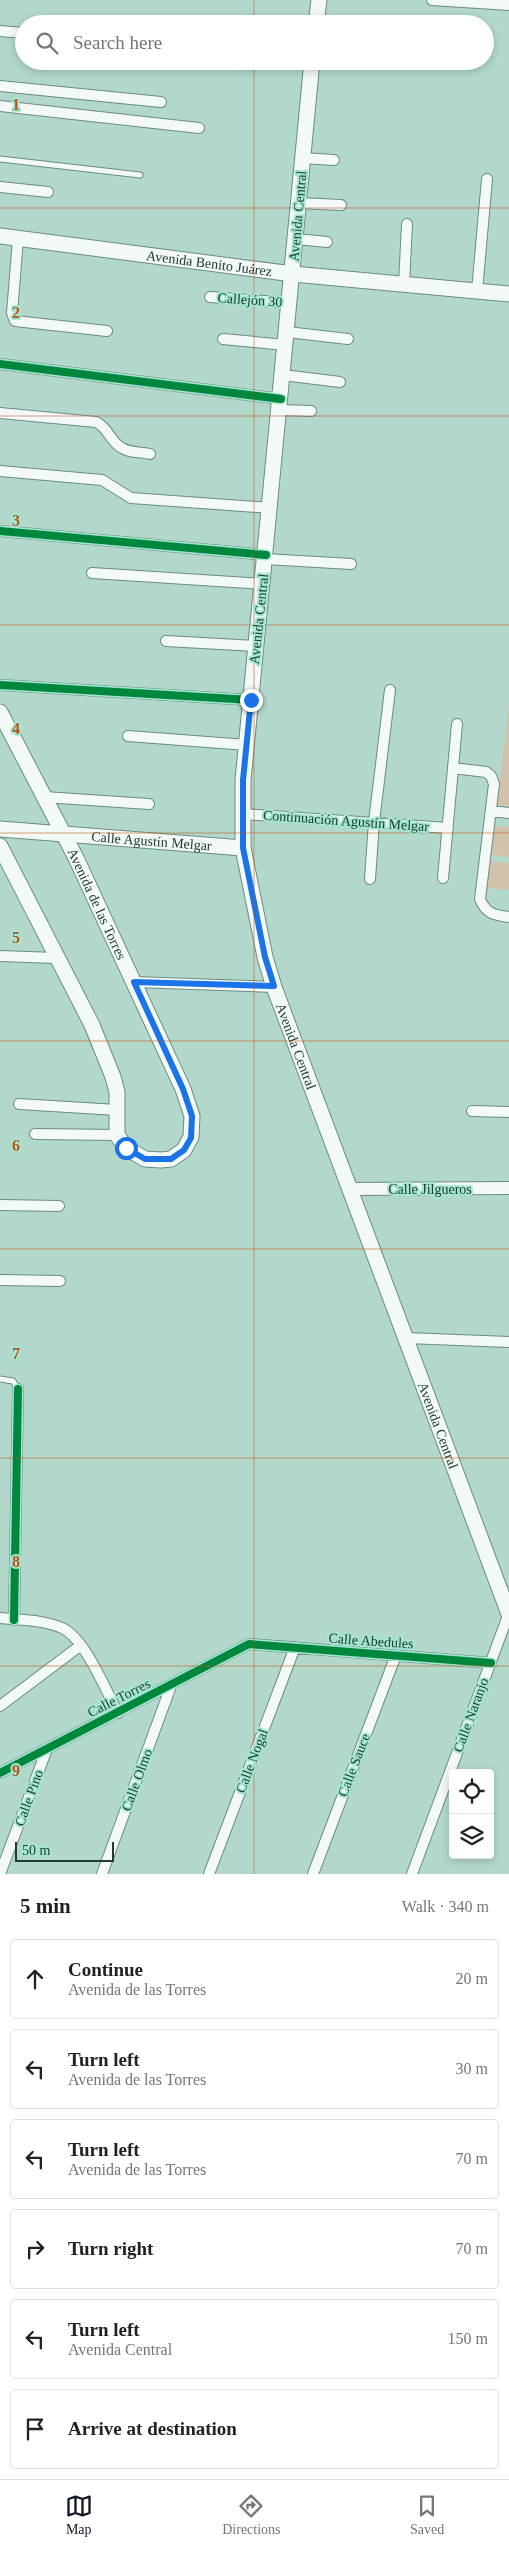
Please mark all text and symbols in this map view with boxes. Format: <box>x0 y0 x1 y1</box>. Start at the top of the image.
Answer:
search box <box>15 15 494 70</box>
icon: search <box>33 29 61 57</box>
text: Search here <box>73 32 162 53</box>
text: 1 <box>12 96 20 113</box>
street label: Avenida Central <box>287 170 309 262</box>
street label: Avenida Benito Juárez <box>146 248 273 279</box>
street label: Callejón 30 <box>217 290 283 310</box>
text: 2 <box>12 304 20 321</box>
text: 3 <box>12 512 20 529</box>
street label: Avenida Central <box>247 573 271 665</box>
route end <box>240 689 263 712</box>
text: 4 <box>12 720 20 737</box>
street label: Continuación Agustín Melgar <box>262 808 430 834</box>
street label: Calle Agustín Melgar <box>91 829 213 853</box>
street label: Avenida de las Torres <box>65 846 129 962</box>
text: 5 <box>12 929 20 946</box>
street label: Avenida Central <box>273 1001 319 1092</box>
text: 6 <box>12 1137 20 1154</box>
route start <box>115 1137 138 1160</box>
street label: Calle Jilgueros <box>388 1182 472 1197</box>
text: 7 <box>12 1345 20 1362</box>
street label: Avenida Central <box>415 1380 461 1471</box>
text: 8 <box>12 1553 20 1570</box>
street label: Calle Abedules <box>328 1631 414 1651</box>
street label: Calle Torres <box>85 1676 153 1720</box>
street label: Calle Naranjo <box>451 1676 491 1754</box>
street label: Calle Nogal <box>233 1727 271 1795</box>
street label: Calle Sauce <box>335 1731 373 1799</box>
street label: Calle Olmo <box>119 1747 155 1813</box>
text: 9 <box>12 1762 20 1779</box>
street label: Calle Pino <box>12 1768 46 1828</box>
map controls <box>449 1769 494 1859</box>
button: locate <box>449 1769 494 1814</box>
button: layers <box>449 1814 494 1859</box>
scale bar <box>15 1839 114 1862</box>
text: 50 m <box>22 1843 50 1858</box>
text: 5 min <box>20 1894 71 1918</box>
text: Walk · 340 m <box>402 1898 489 1915</box>
text: Continue <box>68 1959 143 1980</box>
icon: ahead <box>21 1965 49 1993</box>
text: 20 m <box>456 1970 488 1987</box>
text: Avenida de las Torres <box>68 1981 206 1998</box>
text: Turn left <box>68 2049 140 2070</box>
icon: left <box>21 2055 49 2083</box>
text: 30 m <box>456 2060 488 2077</box>
text: Avenida de las Torres <box>68 2071 206 2088</box>
text: Turn left <box>68 2139 140 2160</box>
icon: left <box>21 2145 49 2173</box>
text: 70 m <box>456 2150 488 2167</box>
text: Avenida de las Torres <box>68 2161 206 2178</box>
icon: right <box>21 2235 49 2263</box>
text: Turn right <box>68 2238 153 2259</box>
text: 70 m <box>456 2240 488 2257</box>
text: Turn left <box>68 2319 140 2340</box>
icon: left <box>21 2325 49 2353</box>
text: 150 m <box>448 2330 488 2347</box>
text: Avenida Central <box>68 2341 172 2358</box>
icon: arrive <box>21 2415 49 2443</box>
text: Arrive at destination <box>68 2418 237 2439</box>
tab: Map <box>65 2492 93 2538</box>
tab: Directions <box>222 2492 281 2538</box>
tab: Saved <box>410 2492 444 2538</box>

